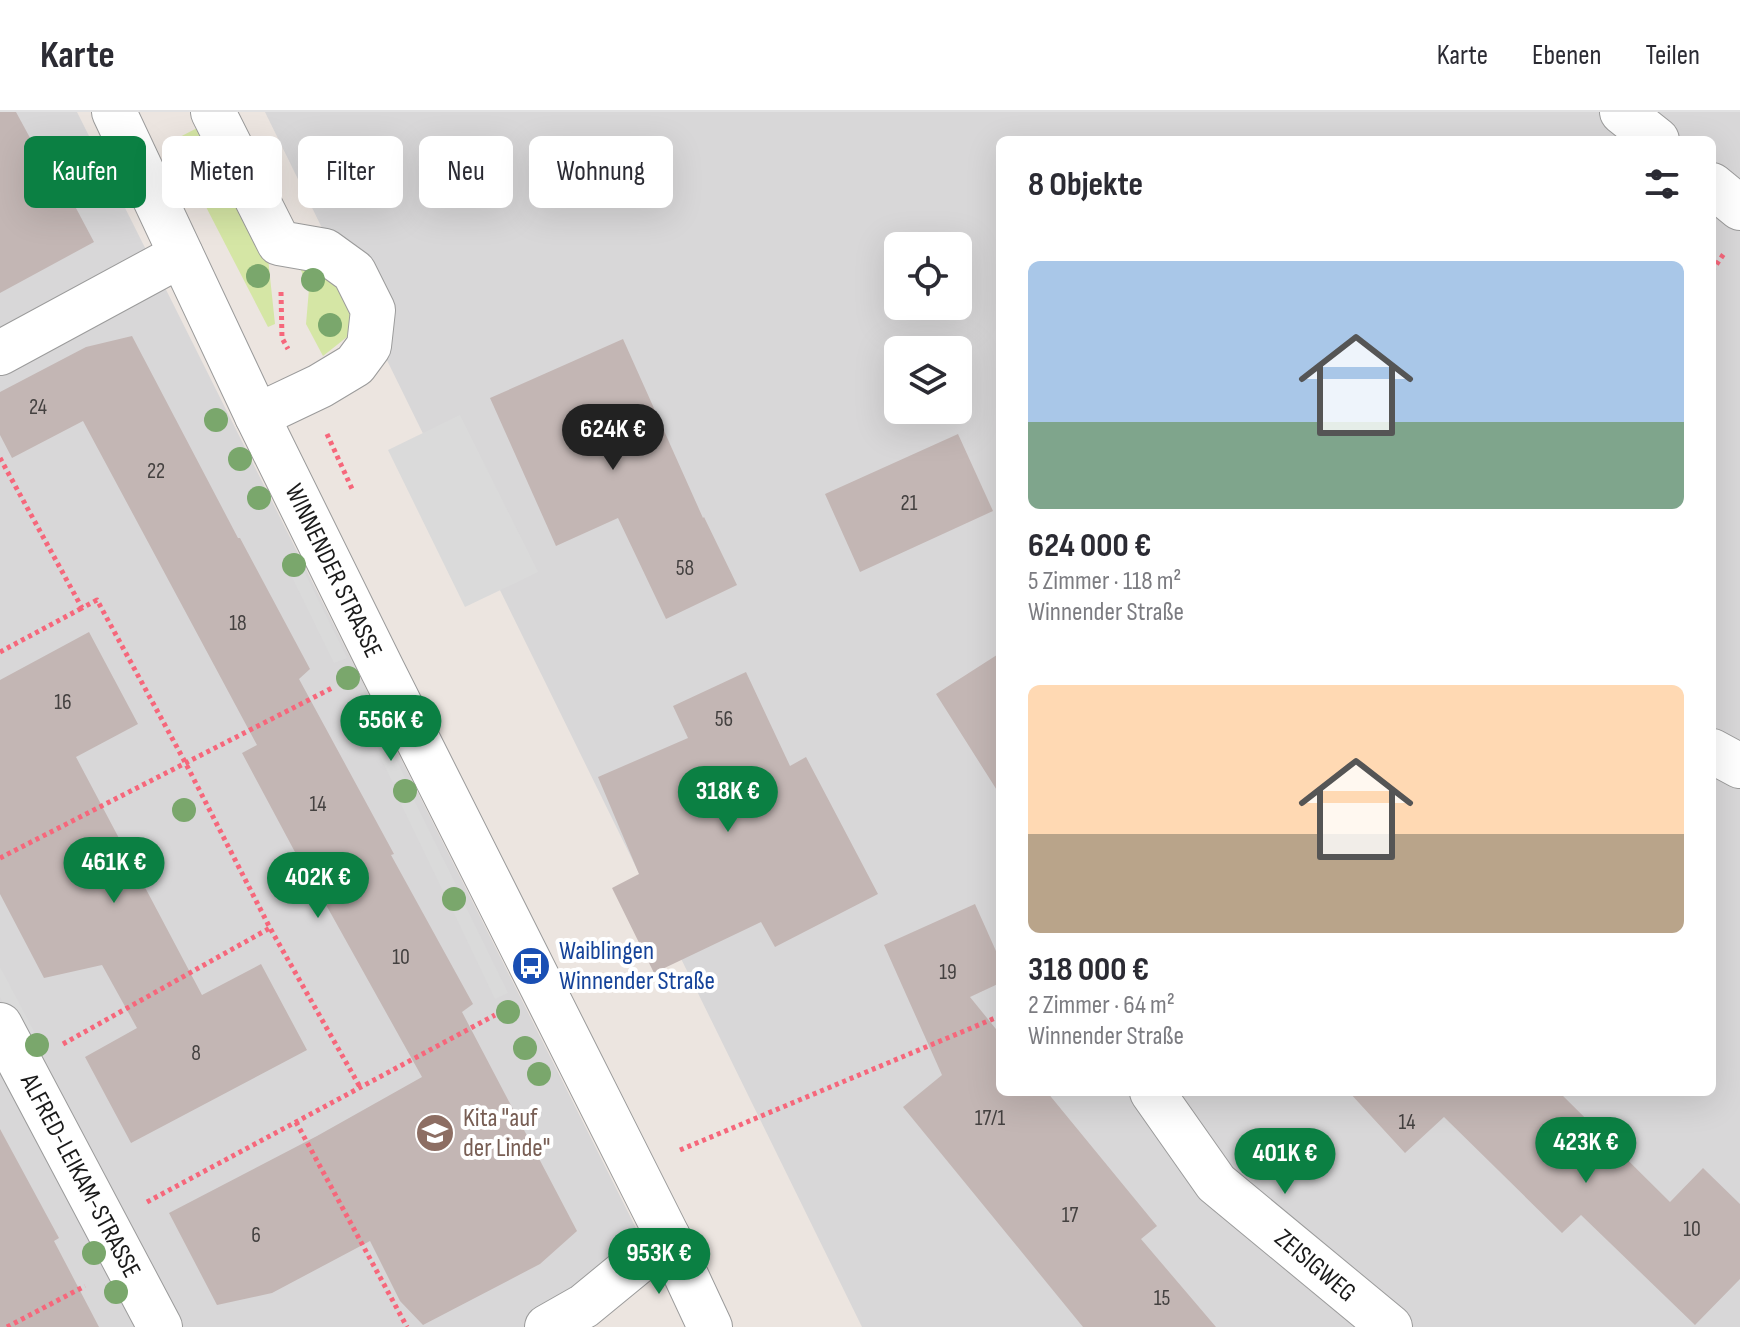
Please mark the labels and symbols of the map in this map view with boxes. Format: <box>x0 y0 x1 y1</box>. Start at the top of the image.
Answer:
house number: 24 <box>29 394 47 421</box>
pin: 624K € <box>548 404 678 472</box>
house number: 22 <box>147 458 165 485</box>
street label: WINNENDER STRASSE <box>278 479 388 663</box>
house number: 21 <box>901 490 918 517</box>
house number: 58 <box>676 555 694 582</box>
house number: 18 <box>229 610 247 637</box>
house number: 16 <box>54 689 72 716</box>
pin: 556K € <box>326 695 456 763</box>
house number: 56 <box>715 706 733 733</box>
pin: 318K € <box>663 766 793 834</box>
house number: 14 <box>310 791 326 818</box>
pin: 461K € <box>49 837 179 905</box>
pin: 402K € <box>253 852 383 920</box>
place label: Waiblingen Winnender Straße <box>559 936 715 997</box>
house number: 10 <box>392 944 410 971</box>
bus stop icon: Waiblingen Winnender Straße <box>510 945 552 987</box>
house number: 19 <box>939 959 957 986</box>
house number: 8 <box>191 1040 201 1067</box>
street label: ALFRED-LEIKAM-STRASSE <box>13 1068 147 1283</box>
place label: Kita "auf der Linde" <box>463 1103 550 1164</box>
house number: 17/1 <box>975 1105 1006 1132</box>
house number: 14 <box>1399 1109 1415 1136</box>
school or university icon: Kita "auf der Linde" <box>414 1112 456 1154</box>
pin: 423K € <box>1521 1117 1651 1185</box>
pin: 401K € <box>1220 1128 1350 1196</box>
house number: 17 <box>1062 1202 1078 1229</box>
house number: 10 <box>1683 1216 1701 1243</box>
house number: 6 <box>251 1222 261 1249</box>
street label: ZEISIGWEG <box>1268 1223 1362 1309</box>
pin: 953K € <box>594 1228 724 1296</box>
house number: 15 <box>1154 1285 1170 1312</box>

